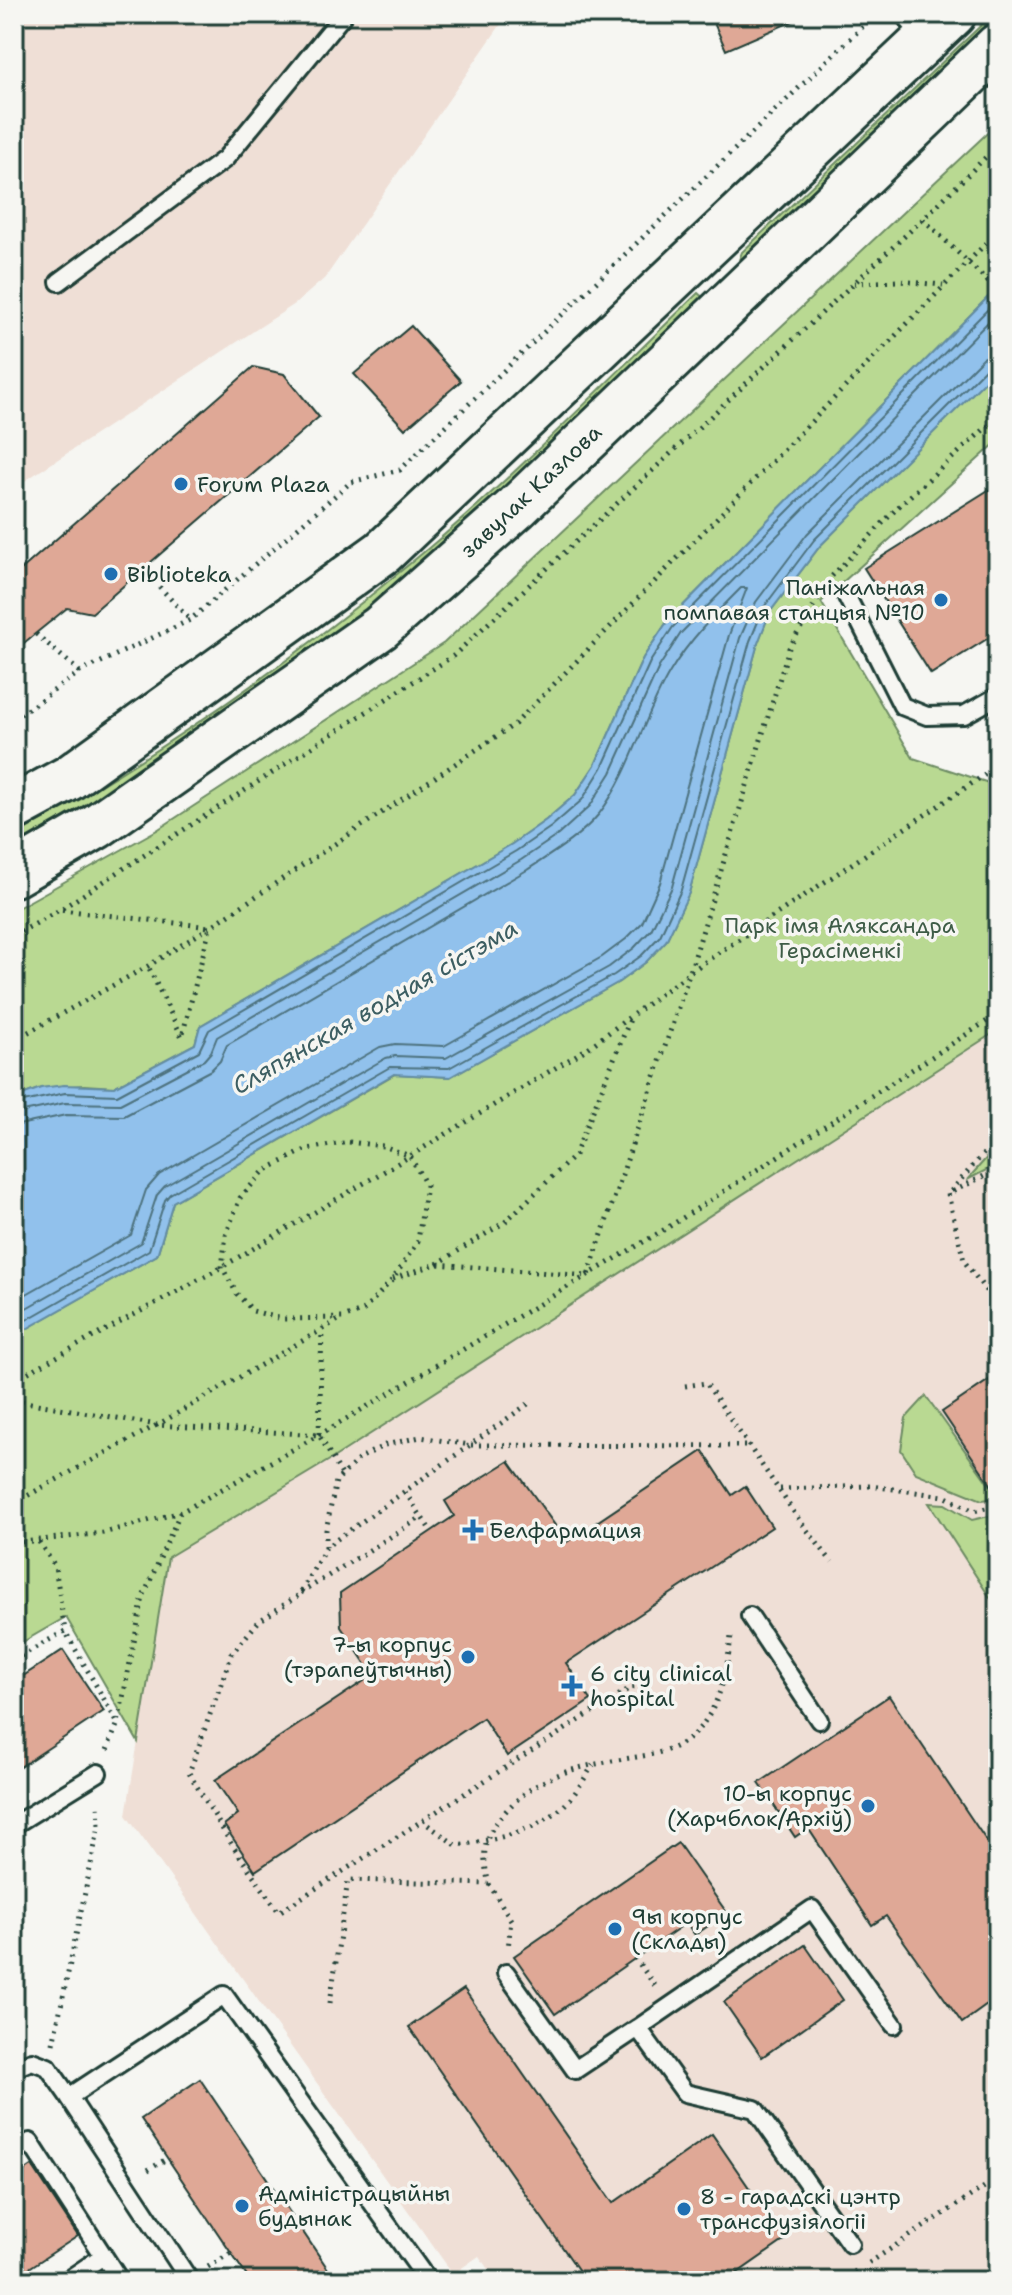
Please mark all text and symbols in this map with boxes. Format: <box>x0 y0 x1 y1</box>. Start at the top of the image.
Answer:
street label: завулак Казлова <box>454 418 608 564</box>
place label: Forum Plaza <box>197 470 330 499</box>
marker: Forum Plaza <box>172 475 190 493</box>
place label: Biblioteka <box>127 560 232 589</box>
marker: Biblioteka <box>102 565 120 583</box>
place label: Паніжальная помпавая станцыя №10 <box>663 573 925 627</box>
marker: Паніжальная помпавая станцыя №10 <box>932 591 950 609</box>
park label: Парк імя Аляксандра Герасіменкі <box>724 911 956 965</box>
water label: Сляпянская водная сістэма <box>226 912 524 1102</box>
place label: Белфармация <box>489 1516 642 1545</box>
marker: Белфармация <box>464 1521 482 1539</box>
place label: 7-ы корпус (тэрапеўтычны) <box>284 1630 452 1684</box>
marker: 7-ы корпус (тэрапеўтычны) <box>459 1648 477 1666</box>
place label: 6 city clinical hospital <box>590 1659 732 1713</box>
marker: 6 city clinical hospital <box>561 1675 583 1697</box>
place label: 10-ы корпус (Харчблок/Архіў) <box>667 1779 852 1833</box>
marker: 10-ы корпус (Харчблок/Архіў) <box>859 1797 877 1815</box>
place label: 9ы корпус (Склады) <box>631 1902 743 1956</box>
marker: 9ы корпус (Склады) <box>606 1920 624 1938</box>
place label: Адміністрацыйны будынак <box>258 2179 450 2233</box>
place label: 8 - гарадскі цэнтр трансфузіялогіі <box>700 2182 901 2236</box>
marker: Адміністрацыйны будынак <box>233 2197 251 2215</box>
marker: 8 - гарадскі цэнтр трансфузіялогіі <box>675 2200 693 2218</box>

